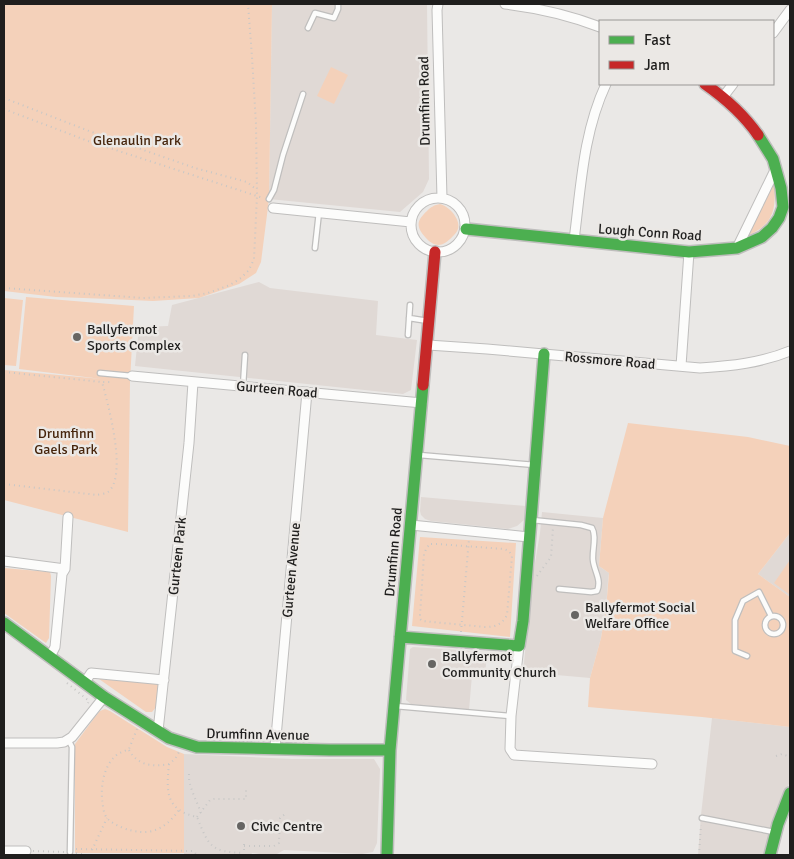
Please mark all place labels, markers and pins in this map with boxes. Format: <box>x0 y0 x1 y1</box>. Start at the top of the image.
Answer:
place label: Ballyfermot Sports Complex <box>87 321 181 354</box>
marker: Ballyfermot Sports Complex <box>71 331 83 343</box>
place label: Ballyfermot Social Welfare Office <box>585 599 695 632</box>
marker: Ballyfermot Social Welfare Office <box>569 609 581 621</box>
place label: Ballyfermot Community Church <box>442 648 556 681</box>
marker: Ballyfermot Community Church <box>426 658 438 670</box>
place label: Civic Centre <box>251 818 323 835</box>
marker: Civic Centre <box>235 820 247 832</box>

